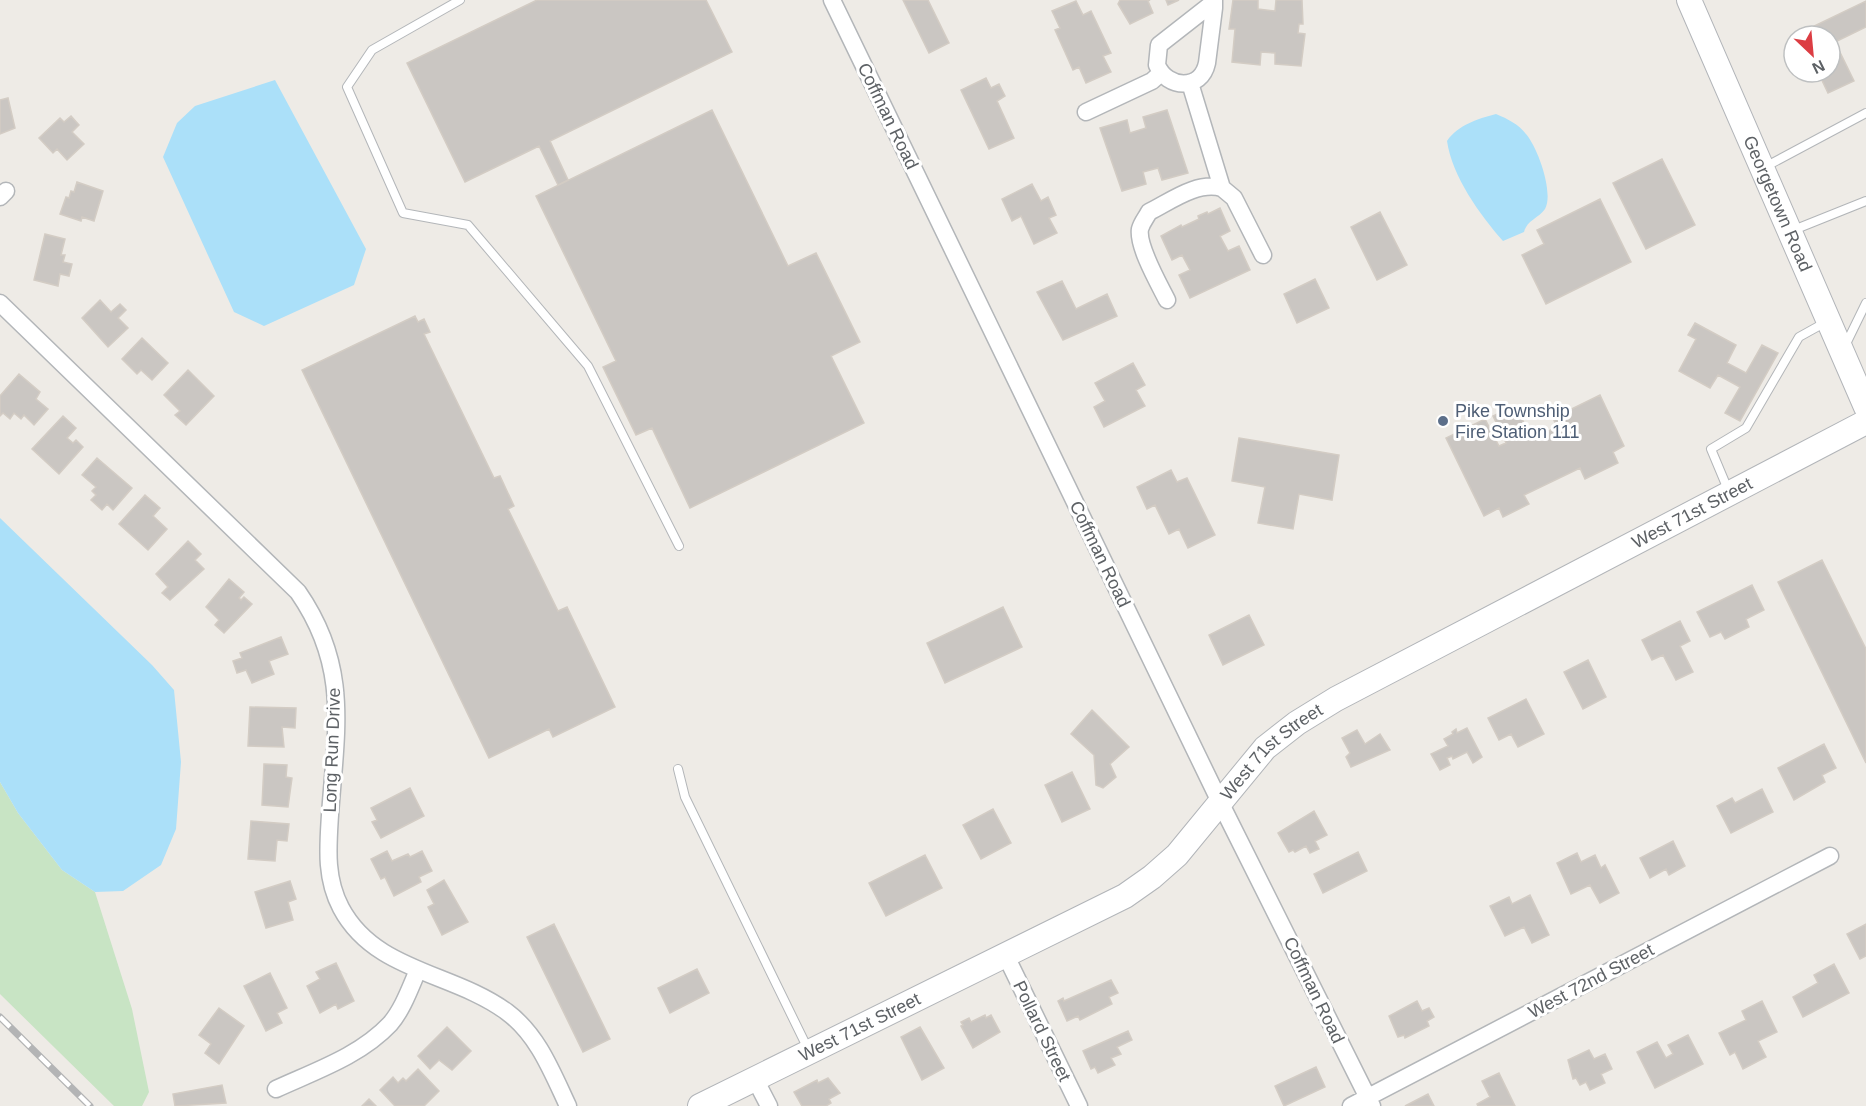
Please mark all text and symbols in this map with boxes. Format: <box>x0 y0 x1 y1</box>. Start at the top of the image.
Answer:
north arrow <box>1782 24 1842 84</box>
text: N <box>1809 57 1827 77</box>
street label: Coffman Road <box>854 60 922 172</box>
street label: Georgetown Road <box>1739 133 1816 275</box>
place label: Pike Township Fire Station 111 <box>1455 401 1579 442</box>
marker: Pike Township Fire Station 111 <box>1436 414 1450 428</box>
street label: West 71st Street <box>1628 473 1756 553</box>
street label: Coffman Road <box>1066 498 1134 610</box>
street label: Long Run Drive <box>320 687 344 813</box>
street label: West 71st Street <box>1216 700 1326 804</box>
street label: Coffman Road <box>1280 934 1348 1046</box>
street label: West 72nd Street <box>1525 940 1657 1022</box>
street label: Pollard Street <box>1009 978 1075 1084</box>
street label: West 71st Street <box>796 989 924 1066</box>

